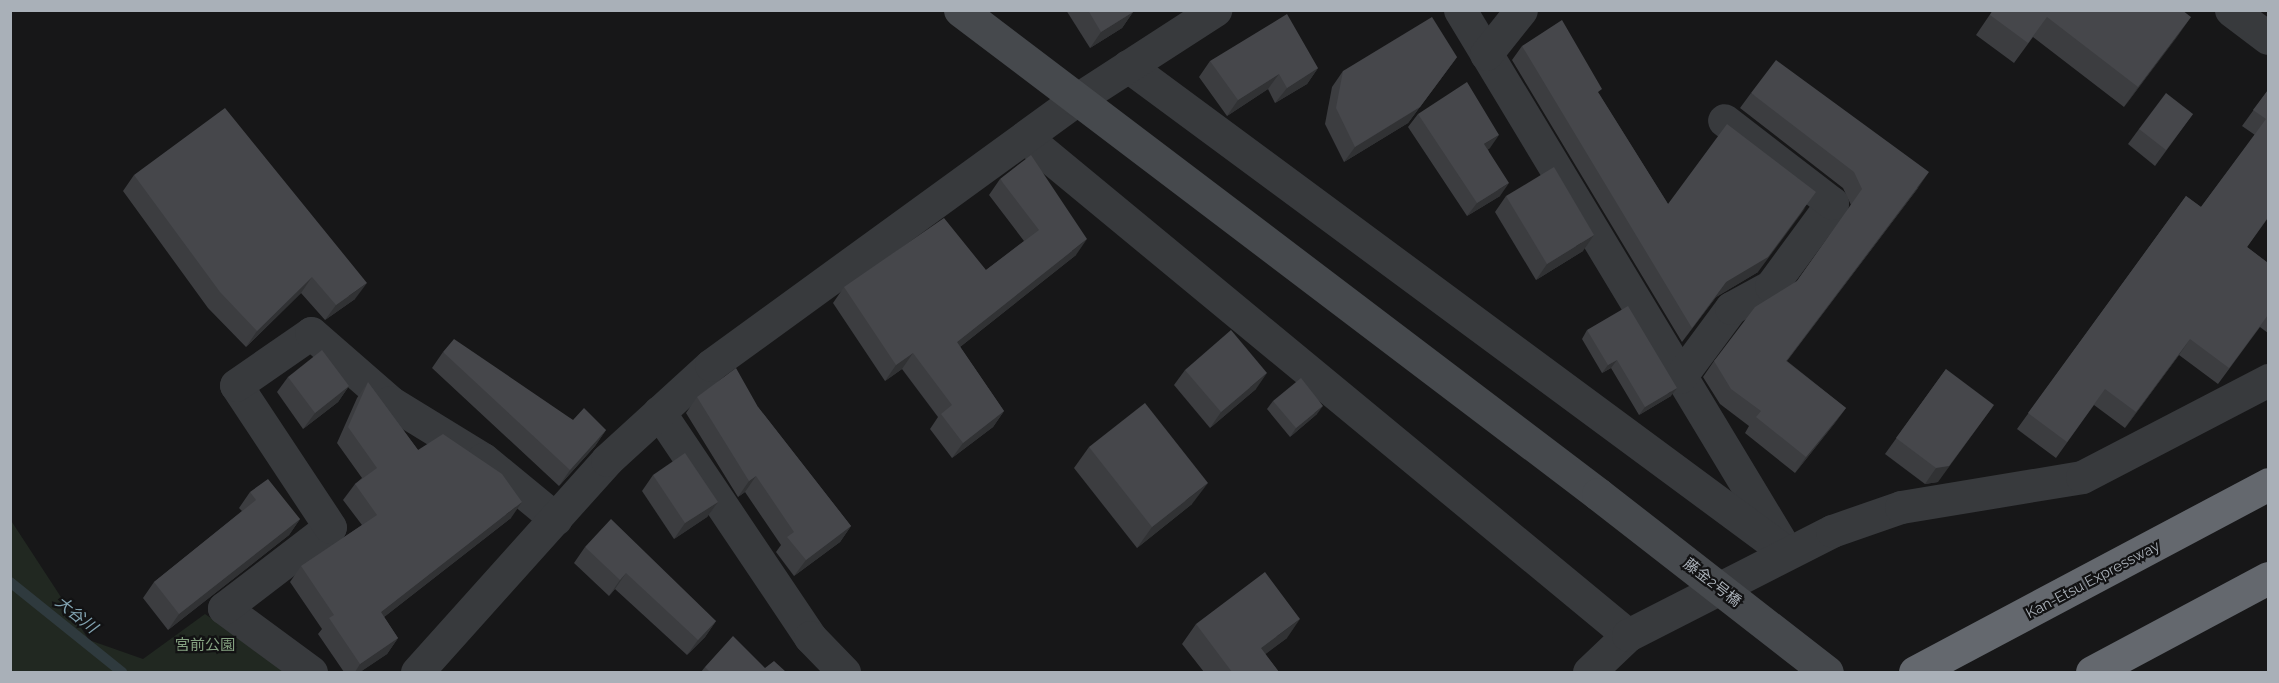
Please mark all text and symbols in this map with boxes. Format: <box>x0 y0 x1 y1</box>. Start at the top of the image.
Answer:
street label: Kan-Etsu Expressway <box>2023 537 2163 623</box>
street label: 藤金2号橋 <box>1680 555 1744 611</box>
water label: 大谷川 <box>51 592 101 638</box>
park label: 宮前公園 <box>175 637 235 655</box>

